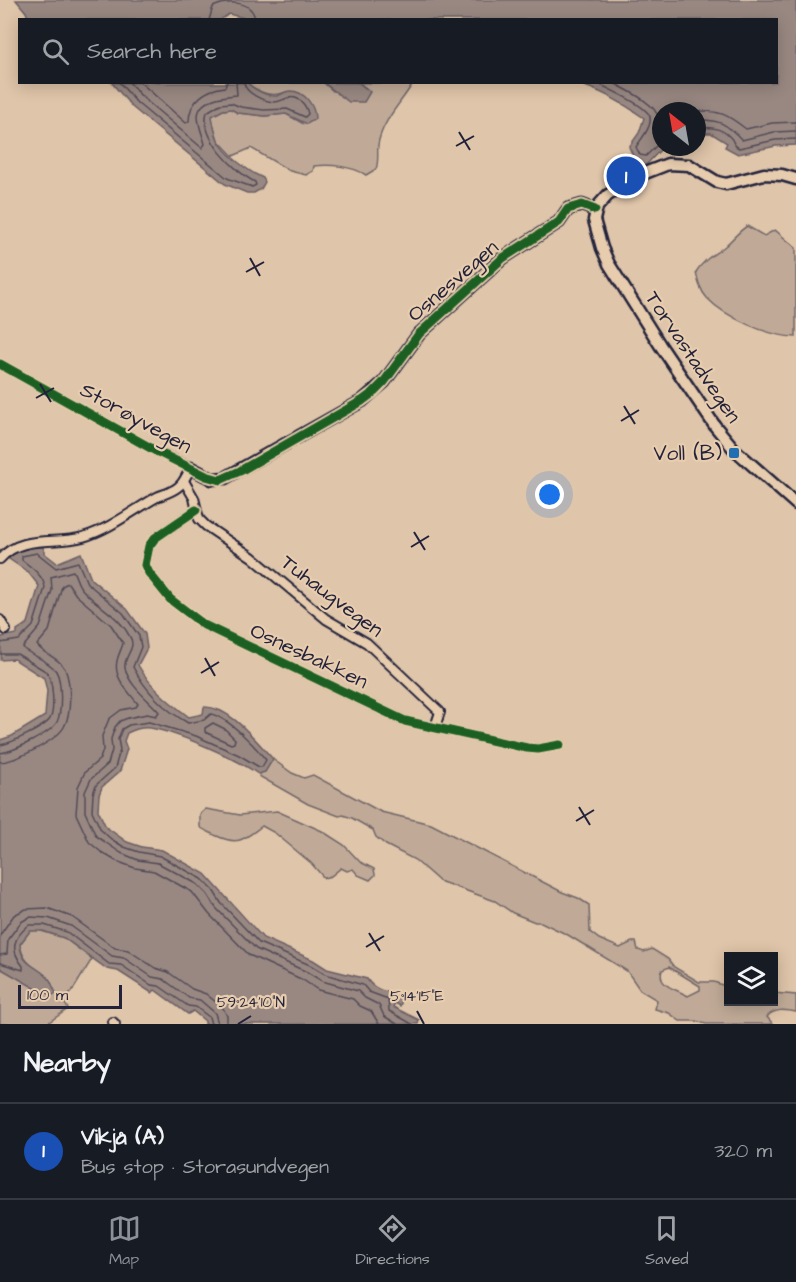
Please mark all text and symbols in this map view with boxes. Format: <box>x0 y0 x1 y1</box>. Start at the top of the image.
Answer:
search box <box>18 18 778 84</box>
icon: search <box>39 35 72 68</box>
text: Search here <box>87 36 217 67</box>
north arrow <box>652 102 706 156</box>
pin: 1 <box>606 154 646 198</box>
street label: Osnesvegen <box>401 233 506 330</box>
street label: Torvastadvegen <box>636 285 748 430</box>
street label: Storøyvegen <box>74 375 197 462</box>
place label: Voll (B) <box>653 439 722 468</box>
marker: Voll (B) <box>727 446 741 460</box>
your location <box>535 480 564 509</box>
street label: Tuhaugvegen <box>274 548 389 646</box>
street label: Osnesbakken <box>245 616 373 696</box>
map controls <box>724 952 778 1006</box>
button: layers <box>724 952 778 1006</box>
scale bar <box>18 982 122 1010</box>
text: 100 m <box>27 984 68 1006</box>
text: 5°14'15"E <box>390 986 444 1007</box>
text: 59°24'10"N <box>217 992 285 1013</box>
text: Nearby <box>24 1045 111 1081</box>
text: Vikjå (A) <box>81 1122 164 1153</box>
text: 1 <box>42 1137 45 1165</box>
text: 320 m <box>714 1137 772 1165</box>
text: Bus stop · Storasundvegen <box>81 1153 329 1181</box>
tab: Map <box>108 1212 141 1270</box>
tab: Directions <box>356 1212 430 1270</box>
tab: Saved <box>645 1212 688 1270</box>

